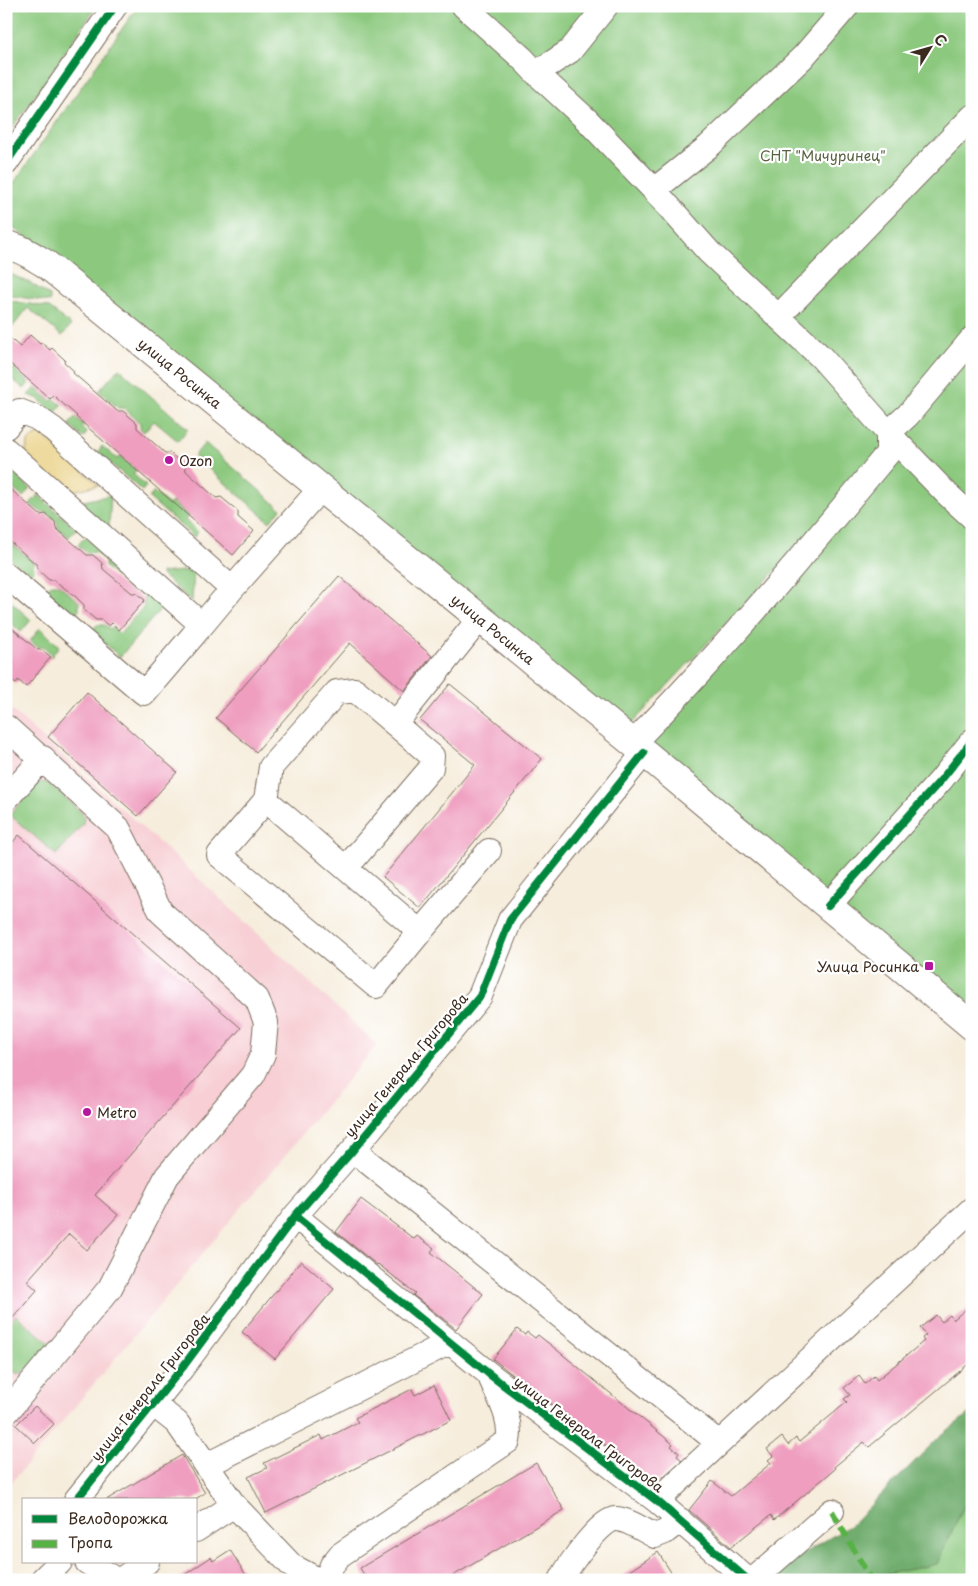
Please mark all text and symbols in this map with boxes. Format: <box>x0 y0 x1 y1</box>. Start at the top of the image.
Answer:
north arrow <box>906 22 956 72</box>
text: С <box>929 29 952 50</box>
park label: СНТ "Мичуринец" <box>760 145 886 166</box>
street label: улица Росинка <box>134 333 227 413</box>
place label: Ozon <box>179 450 212 471</box>
marker: Ozon <box>163 454 175 466</box>
street label: улица Росинка <box>447 589 540 669</box>
place label: Улица Росинка <box>817 956 919 977</box>
marker: Улица Росинка <box>923 960 935 972</box>
street label: улица Генерала Григорова <box>339 988 473 1142</box>
place label: Metro <box>97 1102 137 1123</box>
marker: Metro <box>81 1106 93 1118</box>
street label: улица Генерала Григорова <box>86 1308 215 1465</box>
street label: улица Генерала Григорова <box>510 1371 668 1498</box>
legend <box>22 1498 198 1564</box>
text: Велодорожка <box>68 1506 169 1529</box>
text: Тропа <box>68 1530 113 1553</box>

